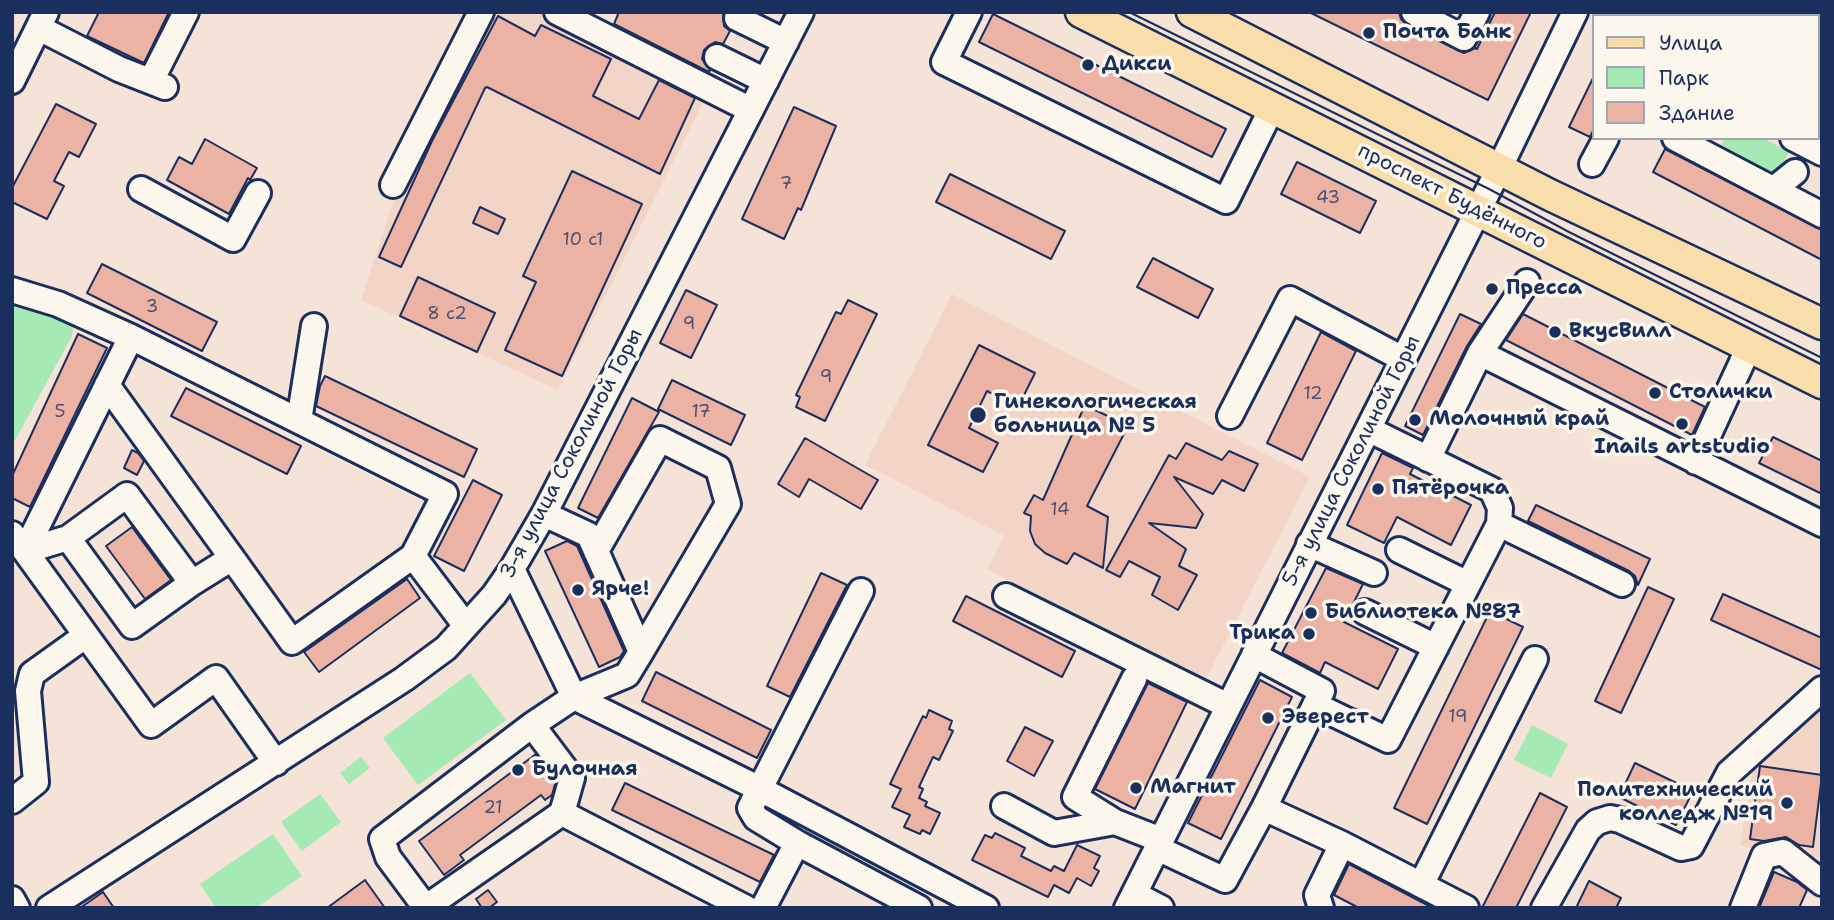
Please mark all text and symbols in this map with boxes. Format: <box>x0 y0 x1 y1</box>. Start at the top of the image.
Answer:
legend <box>1592 14 1820 140</box>
place label: Почта Банк <box>1383 20 1512 46</box>
marker: Почта Банк <box>1361 25 1377 41</box>
text: Улица <box>1659 29 1722 57</box>
place label: Дикси <box>1102 52 1172 78</box>
marker: Дикси <box>1080 57 1096 73</box>
text: Парк <box>1659 64 1709 92</box>
text: Здание <box>1659 99 1735 127</box>
street label: проспект Будённого <box>1353 138 1551 256</box>
house number: 7 <box>780 173 792 195</box>
house number: 43 <box>1316 187 1340 209</box>
house number: 10 с1 <box>562 229 604 251</box>
place label: Пресса <box>1506 276 1582 302</box>
marker: Пресса <box>1484 281 1500 297</box>
house number: 3 <box>146 296 158 318</box>
house number: 8 c2 <box>427 303 467 325</box>
house number: 9 <box>683 313 695 335</box>
place label: ВкусВилл <box>1569 319 1671 345</box>
marker: ВкусВилл <box>1547 324 1563 340</box>
street label: 3-я улица Соколиной Горы <box>495 325 649 583</box>
street label: 5-я улица Соколиной Горы <box>1278 331 1426 591</box>
house number: 9 <box>820 366 832 388</box>
place label: Столички <box>1669 380 1773 406</box>
house number: 12 <box>1303 383 1323 405</box>
marker: Столички <box>1647 385 1663 401</box>
place label: Гинекологическая больница № 5 <box>994 390 1197 440</box>
house number: 5 <box>54 401 66 423</box>
house number: 17 <box>691 401 711 423</box>
marker: Гинекологическая больница № 5 <box>968 405 988 425</box>
place label: Молочный край <box>1429 407 1609 433</box>
marker: Молочный край <box>1407 412 1423 428</box>
marker: Inails artstudio <box>1674 416 1690 432</box>
place label: Inails artstudio <box>1594 435 1770 461</box>
place label: Пятёрочка <box>1392 476 1509 502</box>
marker: Пятёрочка <box>1370 481 1386 497</box>
house number: 14 <box>1050 499 1070 521</box>
place label: Ярче! <box>592 577 649 603</box>
marker: Ярче! <box>570 582 586 598</box>
place label: Библиотека №87 <box>1325 600 1521 626</box>
marker: Библиотека №87 <box>1303 605 1319 621</box>
place label: Трика <box>1229 621 1295 647</box>
marker: Трика <box>1301 626 1317 642</box>
place label: Эверест <box>1282 705 1369 731</box>
house number: 19 <box>1448 706 1468 728</box>
marker: Эверест <box>1260 710 1276 726</box>
place label: Булочная <box>532 757 638 783</box>
marker: Булочная <box>510 762 526 778</box>
place label: Магнит <box>1150 775 1236 801</box>
place label: Политехнический колледж №19 <box>1577 778 1773 828</box>
marker: Магнит <box>1128 780 1144 796</box>
marker: Политехнический колледж №19 <box>1779 795 1795 811</box>
house number: 21 <box>483 797 503 819</box>

